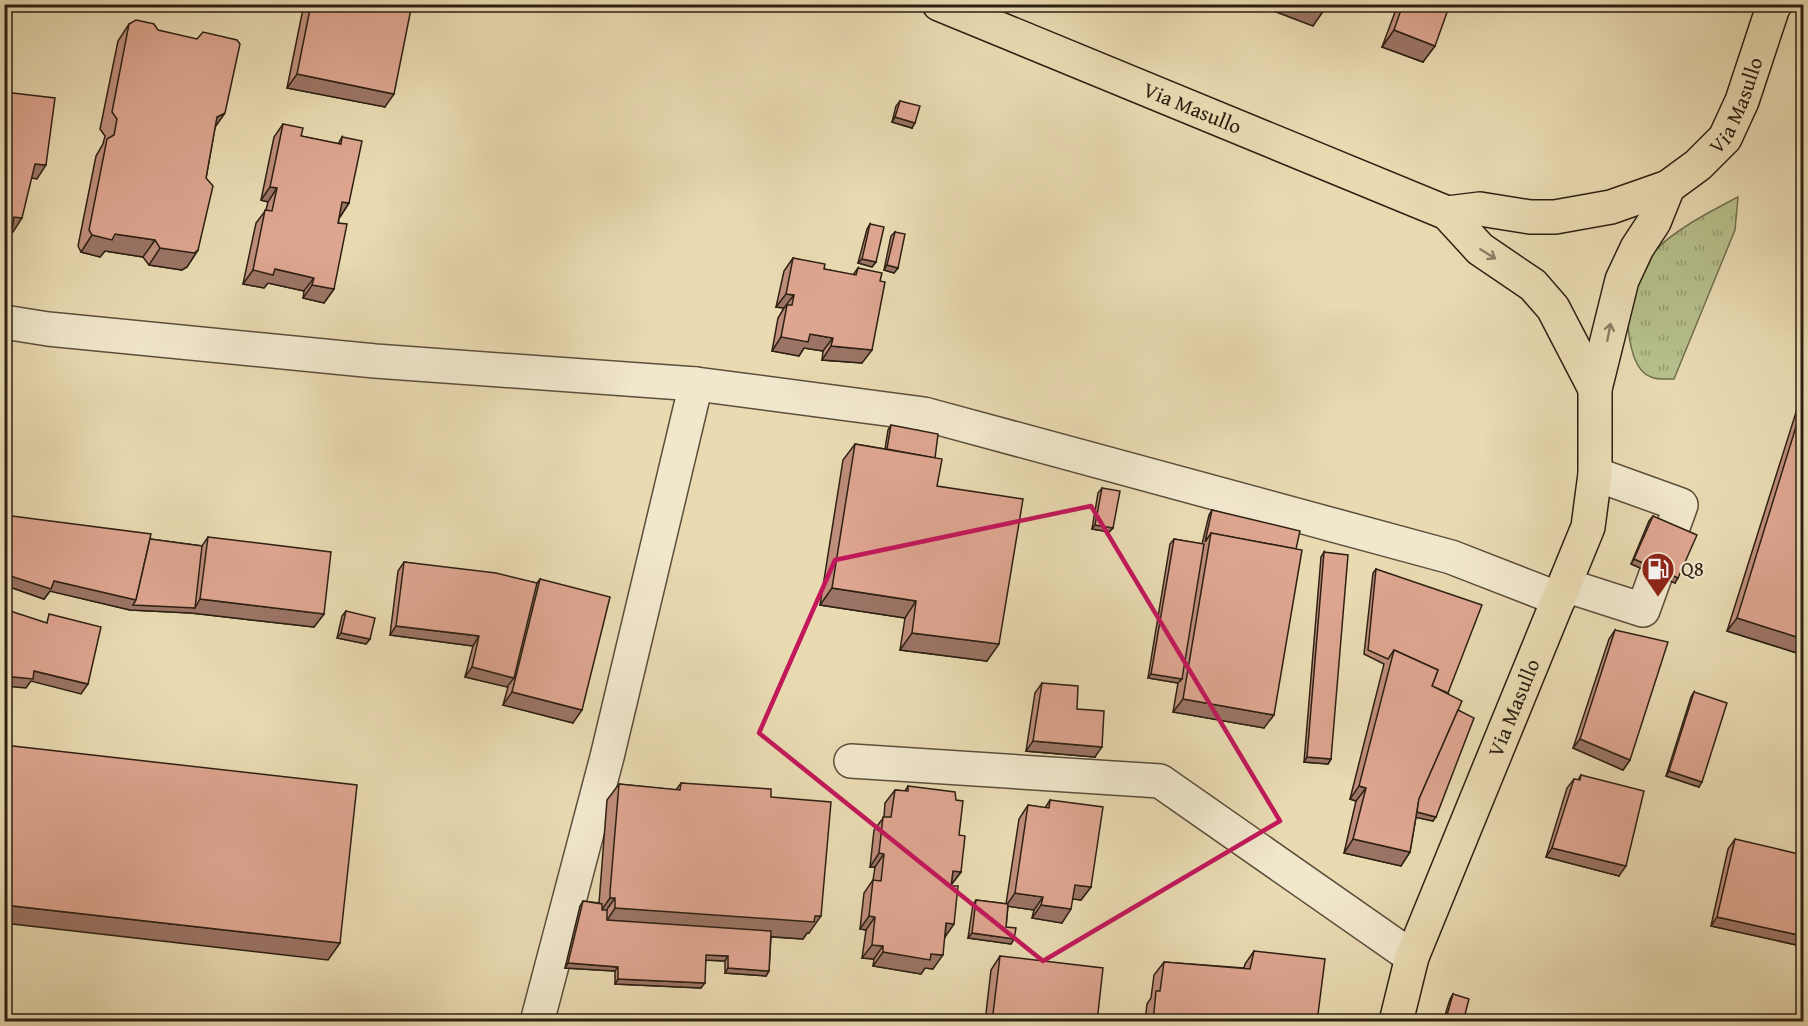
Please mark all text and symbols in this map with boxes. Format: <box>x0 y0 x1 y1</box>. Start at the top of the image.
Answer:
street label: Via Masullo <box>1701 53 1771 161</box>
street label: Via Masullo <box>1139 74 1246 142</box>
one-way arrow <box>1479 249 1496 261</box>
one-way arrow <box>1604 323 1615 342</box>
fuel station icon: Q8 <box>1640 551 1676 598</box>
place label: Q8 <box>1681 553 1704 584</box>
street label: Via Masullo <box>1479 654 1547 762</box>

